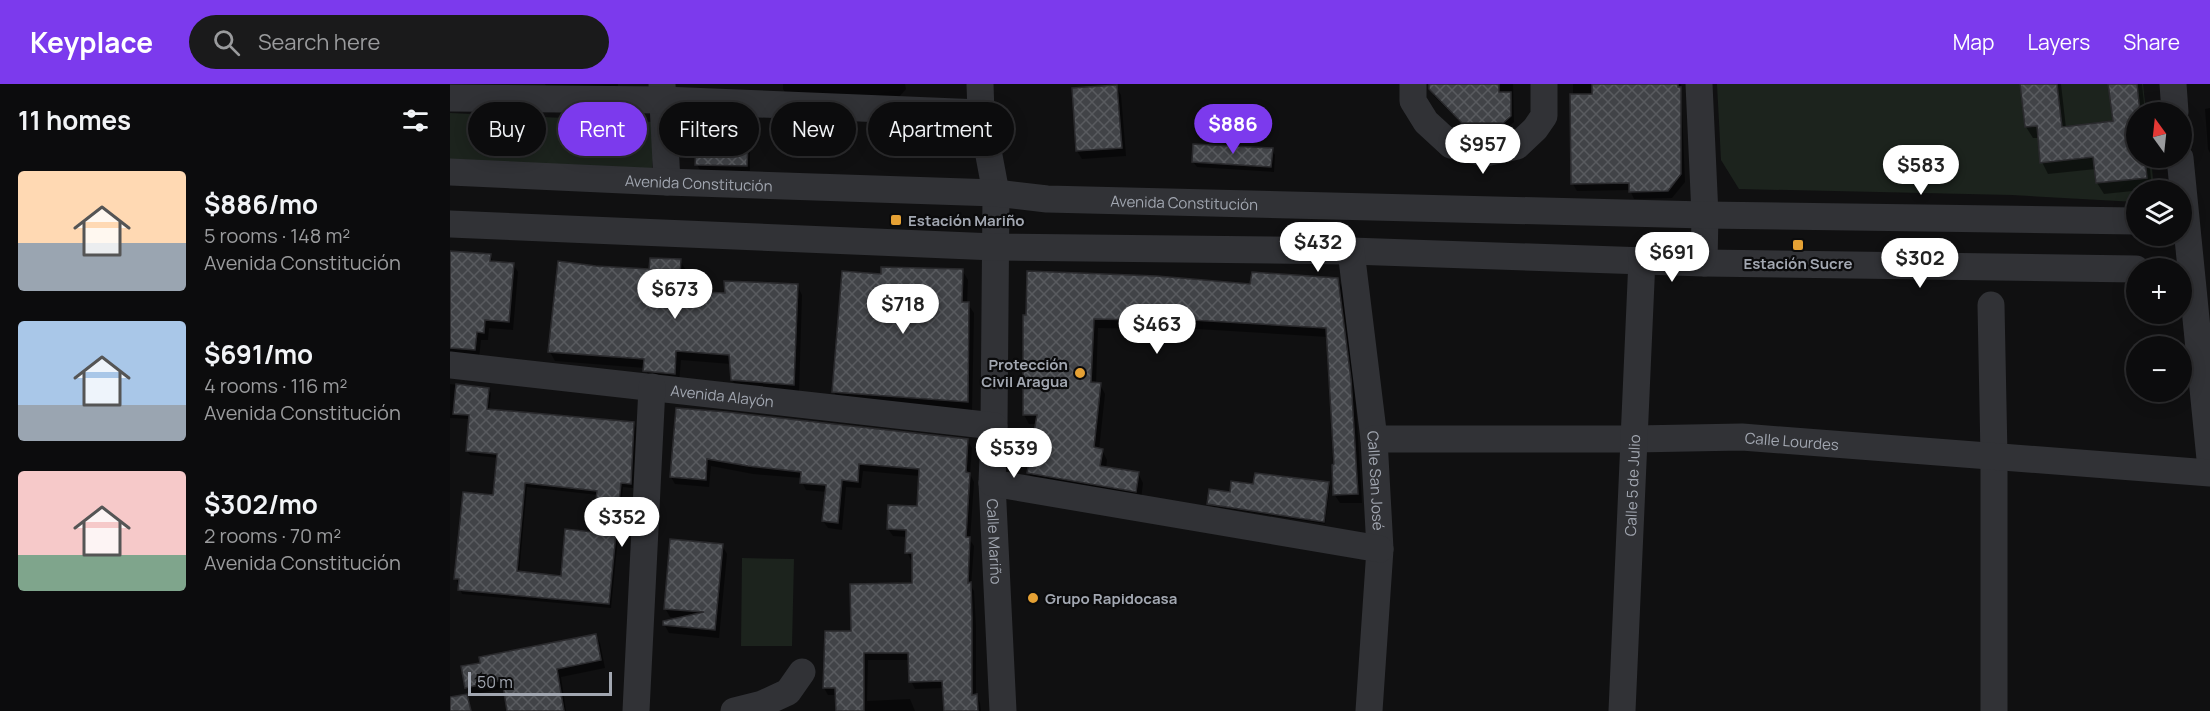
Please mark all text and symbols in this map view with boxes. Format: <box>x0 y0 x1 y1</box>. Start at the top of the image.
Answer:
search box <box>189 15 609 69</box>
text: Keyplace <box>30 23 153 61</box>
icon: search <box>210 26 243 59</box>
text: Search here <box>258 27 380 57</box>
text: Map <box>1953 28 1994 56</box>
text: Layers <box>2027 28 2090 56</box>
text: Share <box>2123 28 2180 56</box>
text: 11 homes <box>18 102 131 138</box>
chip: Buy <box>468 102 546 156</box>
chip: Rent <box>558 102 647 156</box>
chip: Filters <box>659 102 759 156</box>
chip: New <box>771 102 856 156</box>
chip: Apartment <box>868 102 1014 156</box>
north arrow <box>2126 102 2192 168</box>
map controls <box>2126 102 2192 402</box>
icon: filters <box>399 104 432 137</box>
pin: $886 <box>1197 104 1269 155</box>
text: $886 <box>1208 110 1258 137</box>
pin: $957 <box>1447 124 1519 175</box>
text: $957 <box>1459 130 1507 157</box>
pin: $583 <box>1885 145 1957 196</box>
text: $583 <box>1897 151 1945 178</box>
street label: Avenida Constitución <box>624 170 773 196</box>
button: layers <box>2126 180 2192 246</box>
text: $886/mo <box>204 186 318 222</box>
street label: Avenida Constitución <box>1110 190 1258 215</box>
icon: home <box>66 195 138 267</box>
place label: Estación Mariño <box>908 210 1025 231</box>
marker: Estación Mariño <box>889 213 903 227</box>
text: 5 rooms · 148 m² <box>204 222 350 249</box>
pin: $432 <box>1282 222 1354 273</box>
text: $432 <box>1294 228 1342 255</box>
pin: $691 <box>1636 232 1708 283</box>
text: $691 <box>1649 238 1695 265</box>
marker: Estación Sucre <box>1791 238 1805 252</box>
pin: $302 <box>1884 238 1956 289</box>
text: $302 <box>1895 244 1945 271</box>
text: Avenida Constitución <box>204 249 401 276</box>
place label: Estación Sucre <box>1743 253 1853 274</box>
button: + <box>2126 258 2192 324</box>
pin: $673 <box>639 269 711 320</box>
text: $673 <box>651 275 699 302</box>
pin: $718 <box>867 284 939 335</box>
text: $718 <box>881 290 925 317</box>
pin: $463 <box>1121 304 1193 355</box>
text: $463 <box>1133 310 1181 337</box>
text: $691/mo <box>204 336 313 372</box>
button: − <box>2126 336 2192 402</box>
icon: home <box>66 345 138 417</box>
place label: Protección Civil Aragua <box>981 354 1068 392</box>
marker: Protección Civil Aragua <box>1073 366 1087 380</box>
text: 4 rooms · 116 m² <box>204 372 347 399</box>
street label: Avenida Alayón <box>670 379 775 412</box>
text: Avenida Constitución <box>204 399 401 426</box>
street label: Calle Lourdes <box>1744 427 1840 455</box>
pin: $539 <box>978 428 1050 479</box>
street label: Calle San José <box>1363 429 1389 531</box>
text: $539 <box>990 434 1038 461</box>
street label: Calle 5 de Julio <box>1619 434 1645 537</box>
text: $302/mo <box>204 486 318 522</box>
icon: home <box>66 495 138 567</box>
pin: $352 <box>586 497 658 548</box>
street label: Calle Mariño <box>982 498 1007 585</box>
text: $352 <box>598 503 646 530</box>
text: 2 rooms · 70 m² <box>204 522 341 549</box>
text: Avenida Constitución <box>204 549 401 576</box>
place label: Grupo Rapidocasa <box>1045 588 1177 609</box>
marker: Grupo Rapidocasa <box>1026 591 1040 605</box>
scale bar <box>468 669 612 696</box>
text: 50 m <box>477 671 513 693</box>

